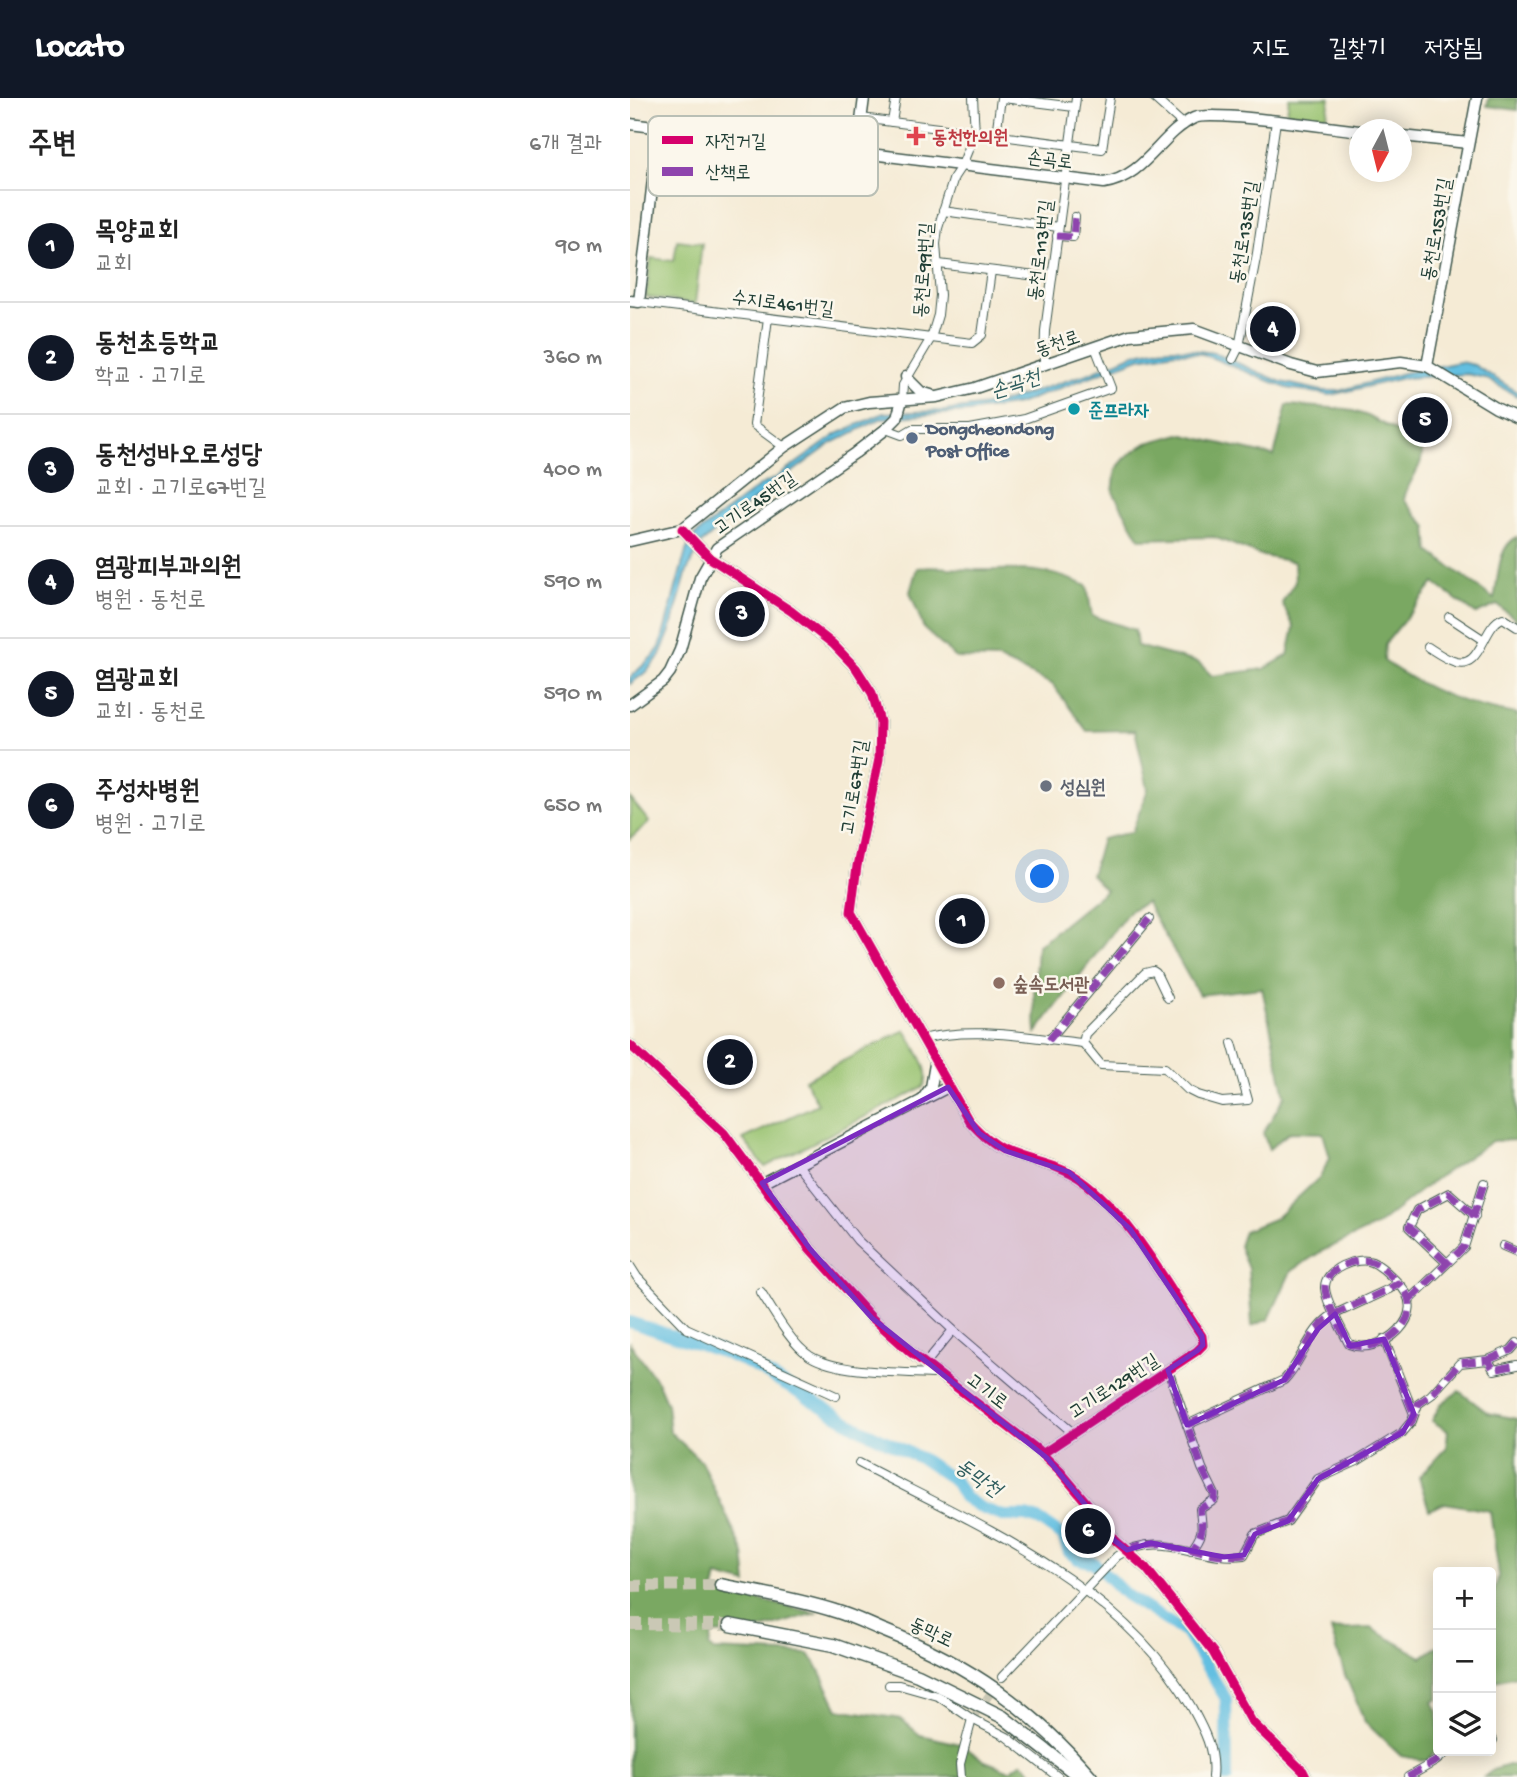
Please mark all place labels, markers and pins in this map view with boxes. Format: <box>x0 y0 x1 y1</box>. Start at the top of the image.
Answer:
marker: 동천한의원 <box>906 126 926 146</box>
place label: 동천한의원 <box>932 128 1008 151</box>
pin: 4 <box>1250 303 1296 355</box>
pin: 5 <box>1402 394 1448 446</box>
marker: 준프라자 <box>1066 401 1082 417</box>
place label: 준프라자 <box>1088 401 1150 424</box>
place label: Dongcheondong Post Office <box>924 419 1054 464</box>
marker: Dongcheondong Post Office <box>904 430 920 446</box>
pin: 3 <box>719 588 765 640</box>
marker: 성심원 <box>1038 778 1054 794</box>
place label: 성심원 <box>1060 778 1106 801</box>
pin: 1 <box>939 895 985 947</box>
marker: 숲속도서관 <box>991 975 1007 991</box>
place label: 숲속도서관 <box>1013 975 1090 998</box>
pin: 2 <box>707 1036 753 1088</box>
pin: 6 <box>1065 1505 1111 1557</box>

